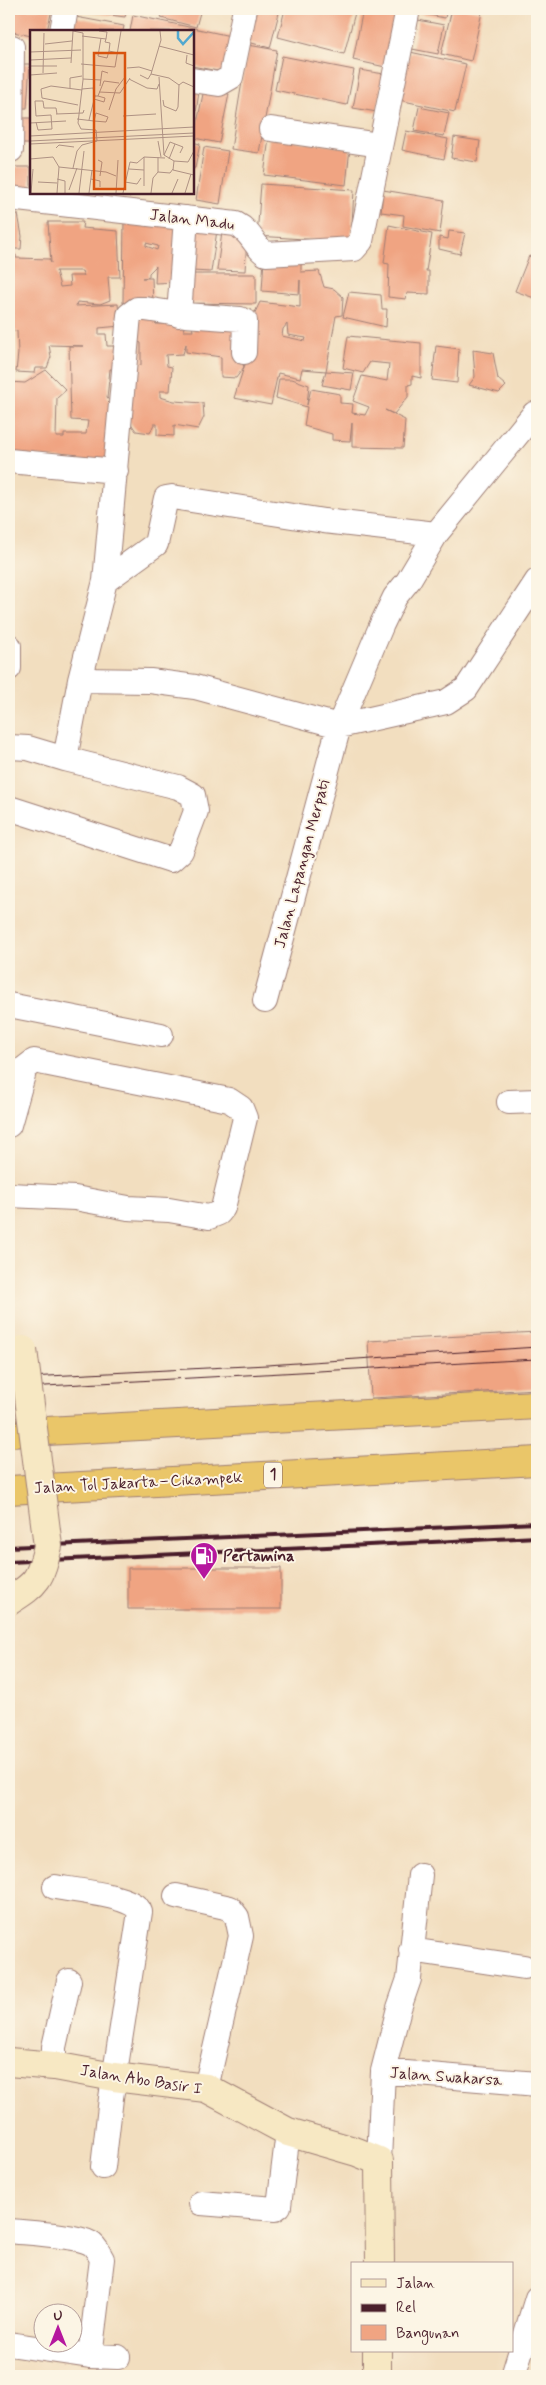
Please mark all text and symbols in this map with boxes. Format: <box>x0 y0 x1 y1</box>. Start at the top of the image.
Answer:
inset map <box>30 30 194 194</box>
street label: Jalan Madu <box>149 204 235 236</box>
street label: Jalan Lapangan Merpati <box>269 777 335 951</box>
road number: 1 <box>264 1462 282 1488</box>
street label: Jalan Tol Jakarta–Cikampek <box>33 1467 243 1499</box>
fuel station icon: Pertamina <box>189 1541 219 1580</box>
place label: Pertamina <box>223 1546 294 1567</box>
street label: Jalan Abo Basir I <box>79 2060 203 2100</box>
street label: Jalan Swakarsa <box>389 2063 503 2091</box>
legend <box>351 2262 514 2352</box>
text: Jalan <box>396 2274 435 2294</box>
text: Rel <box>396 2298 416 2318</box>
north arrow <box>32 2302 82 2352</box>
text: U <box>53 2307 63 2325</box>
text: Bangunan <box>396 2324 459 2345</box>

